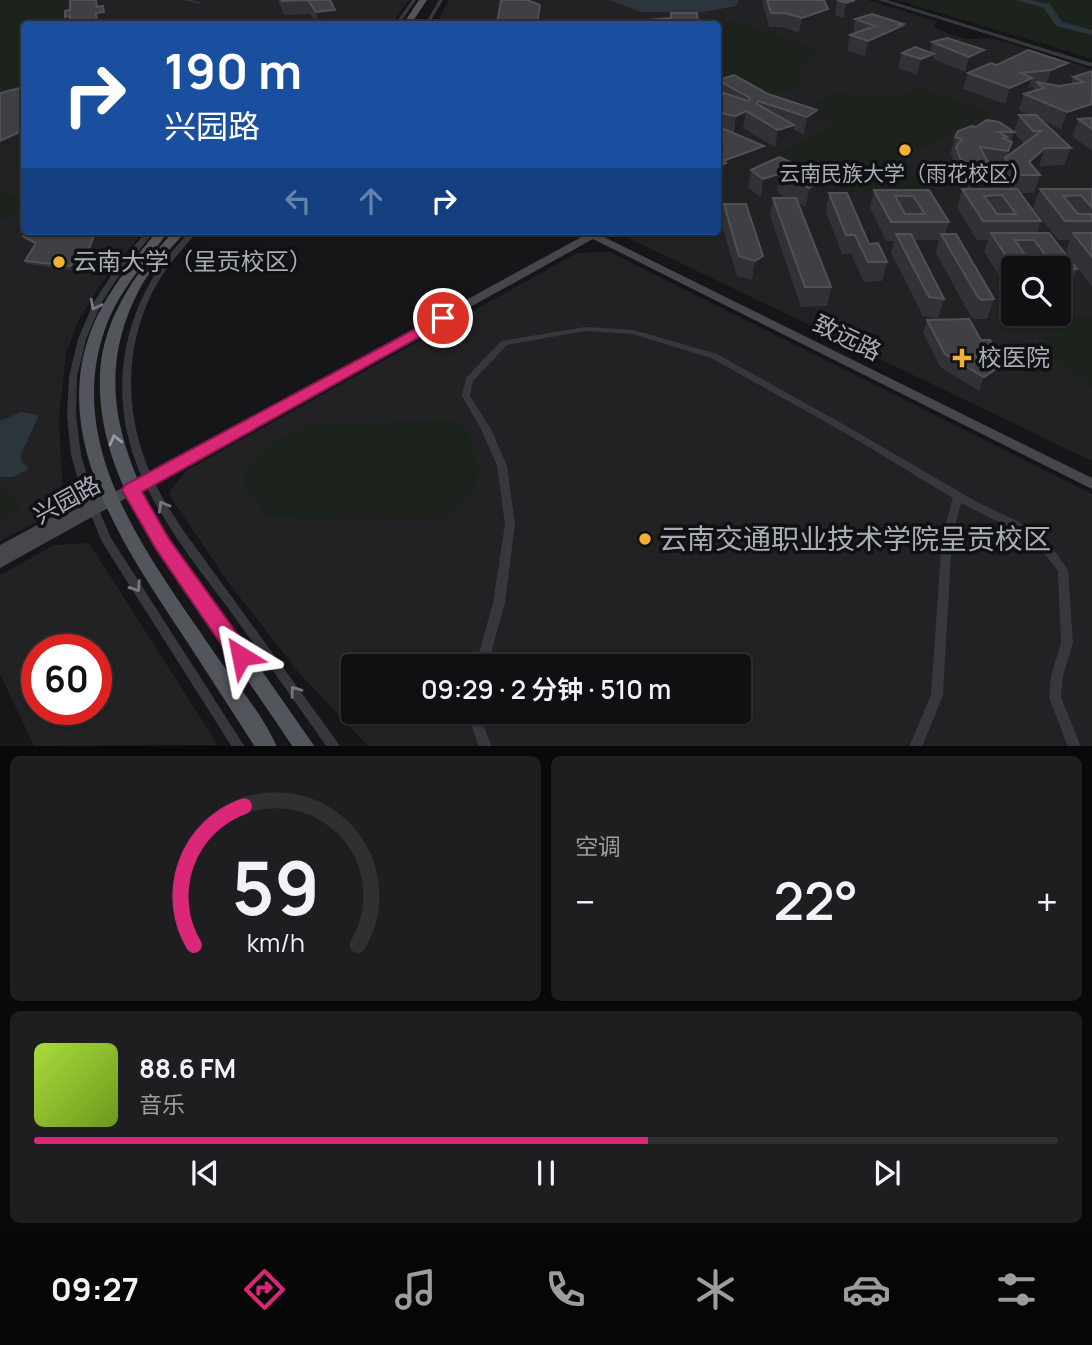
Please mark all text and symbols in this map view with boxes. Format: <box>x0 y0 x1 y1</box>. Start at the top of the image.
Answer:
text: 190 m <box>164 37 302 104</box>
icon: right <box>49 49 140 140</box>
text: 兴园路 <box>164 104 260 148</box>
marker: 云南民族大学（雨花校区） <box>897 142 913 158</box>
place label: 云南民族大学（雨花校区） <box>779 159 1031 187</box>
icon: left <box>279 182 317 220</box>
icon: ahead <box>352 182 390 220</box>
icon: right <box>425 182 463 220</box>
place label: 云南大学（呈贡校区） <box>73 244 313 277</box>
marker: 云南大学（呈贡校区） <box>51 254 67 270</box>
map controls <box>1001 256 1071 326</box>
button: search <box>1001 256 1071 326</box>
pin <box>413 288 473 348</box>
one-way arrow <box>90 297 104 310</box>
icon: arrive <box>424 299 462 337</box>
street label: 致远路 <box>808 306 887 367</box>
place label: 校医院 <box>978 340 1050 373</box>
marker: 校医院 <box>952 348 972 368</box>
one-way arrow <box>108 435 123 447</box>
street label: 兴园路 <box>27 467 106 531</box>
one-way arrow <box>158 501 171 513</box>
place label: 云南交通职业技术学院呈贡校区 <box>659 519 1051 557</box>
marker: 云南交通职业技术学院呈贡校区 <box>637 531 653 547</box>
one-way arrow <box>127 579 140 592</box>
position arrow <box>204 619 278 693</box>
speed limit sign: 60 <box>21 634 112 725</box>
text: 09:29 · 2 分钟 · 510 m <box>421 671 671 707</box>
one-way arrow <box>291 686 303 699</box>
text: 空调 <box>575 830 621 862</box>
text: 59 <box>232 837 319 937</box>
text: 22° <box>774 865 858 936</box>
text: − <box>575 875 596 927</box>
text: + <box>1036 875 1058 927</box>
text: km/h <box>246 924 305 959</box>
text: 88.6 FM <box>139 1050 236 1086</box>
text: 音乐 <box>139 1088 185 1120</box>
icon: previous <box>186 1154 224 1192</box>
icon: pause <box>527 1154 565 1192</box>
icon: next <box>868 1154 906 1192</box>
icon: directions <box>240 1265 289 1314</box>
icon: music <box>391 1265 440 1314</box>
icon: phone <box>541 1265 590 1314</box>
icon: climate <box>691 1265 740 1314</box>
icon: car <box>842 1265 891 1314</box>
icon: filters <box>992 1265 1041 1314</box>
text: 09:27 <box>51 1267 139 1311</box>

